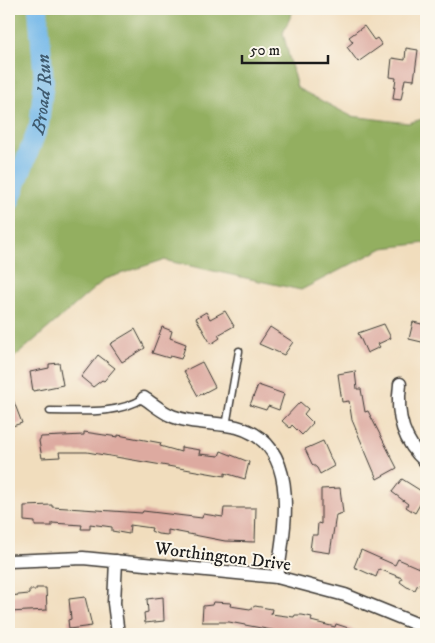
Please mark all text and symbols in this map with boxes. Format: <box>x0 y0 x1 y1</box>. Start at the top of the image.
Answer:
scale bar <box>242 32 329 64</box>
text: 50 m <box>250 41 280 60</box>
water label: Broad Run <box>26 53 57 138</box>
street label: Worthington Drive <box>153 538 292 576</box>

